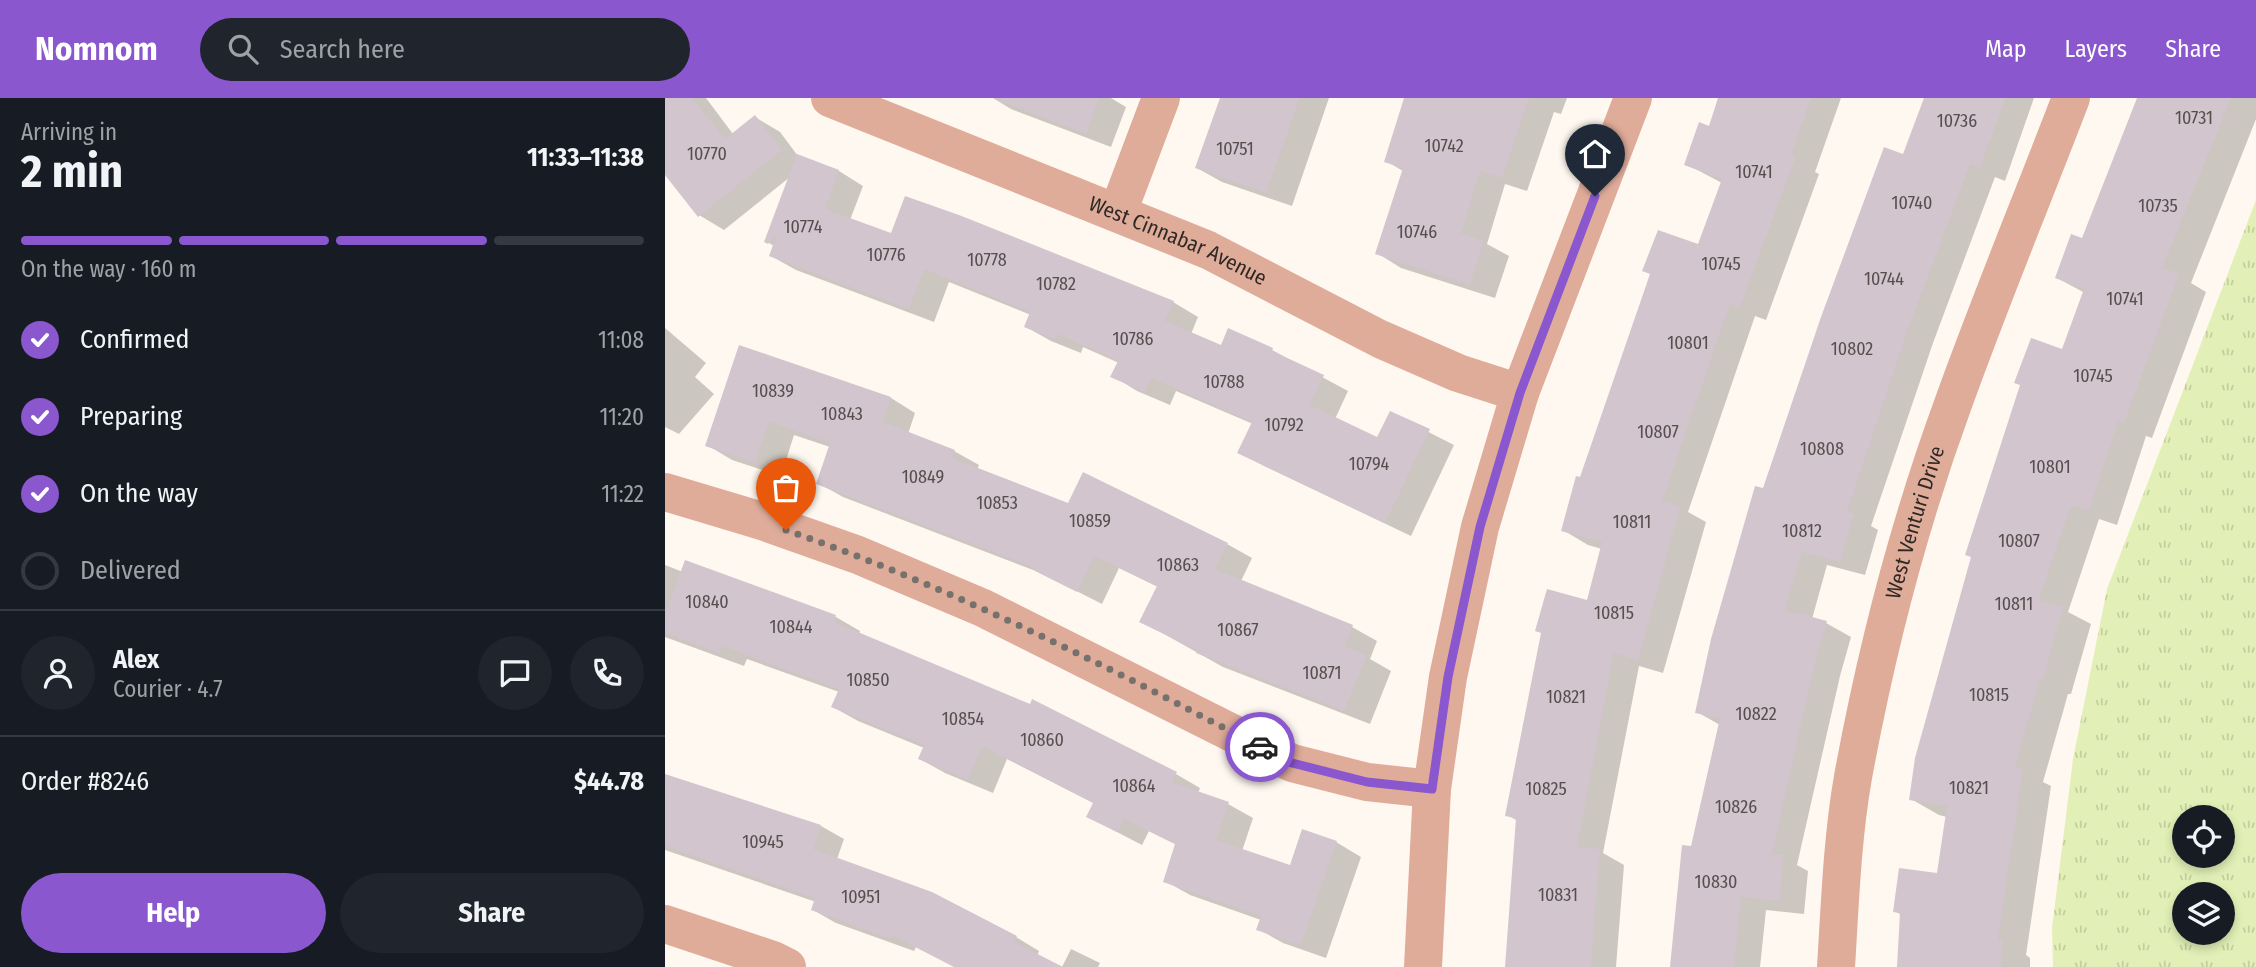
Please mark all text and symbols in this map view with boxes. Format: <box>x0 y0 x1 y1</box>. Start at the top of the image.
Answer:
search box <box>200 18 690 81</box>
text: Nomnom <box>35 29 158 69</box>
icon: search <box>224 30 262 68</box>
text: Search here <box>280 34 405 65</box>
text: Map <box>1985 35 2027 63</box>
text: Layers <box>2065 35 2127 63</box>
text: Share <box>2165 35 2221 63</box>
house number: 10731 <box>2175 107 2213 129</box>
house number: 10736 <box>1937 110 1977 132</box>
text: Arriving in <box>21 118 117 146</box>
pin <box>1565 124 1625 196</box>
house number: 10742 <box>1424 135 1464 157</box>
icon: home <box>1576 135 1614 173</box>
house number: 10751 <box>1216 138 1254 160</box>
text: 11:33–11:38 <box>527 142 644 173</box>
house number: 10770 <box>687 143 727 165</box>
text: 2 min <box>21 144 123 199</box>
house number: 10741 <box>1735 161 1773 183</box>
street label: West Cinnabar Avenue <box>1085 190 1271 291</box>
house number: 10740 <box>1892 192 1932 214</box>
house number: 10735 <box>2138 195 2178 217</box>
house number: 10774 <box>784 216 823 238</box>
house number: 10746 <box>1397 221 1437 243</box>
house number: 10776 <box>866 244 906 266</box>
house number: 10778 <box>967 249 1007 271</box>
house number: 10745 <box>1701 253 1741 275</box>
text: On the way · 160 m <box>21 255 196 283</box>
house number: 10744 <box>1864 268 1904 290</box>
house number: 10782 <box>1036 273 1076 295</box>
house number: 10741 <box>2106 288 2144 310</box>
icon: check <box>21 321 59 359</box>
text: Confirmed <box>80 324 190 355</box>
text: 11:08 <box>598 326 644 354</box>
house number: 10786 <box>1113 328 1154 350</box>
house number: 10801 <box>1667 332 1709 354</box>
house number: 10802 <box>1831 338 1873 360</box>
house number: 10745 <box>2073 365 2113 387</box>
house number: 10788 <box>1203 371 1245 393</box>
house number: 10839 <box>752 380 794 402</box>
icon: check <box>21 398 59 436</box>
text: Preparing <box>80 401 182 432</box>
text: 11:20 <box>599 403 644 431</box>
house number: 10843 <box>821 403 863 425</box>
house number: 10792 <box>1264 414 1304 436</box>
house number: 10807 <box>1637 421 1679 443</box>
house number: 10808 <box>1800 438 1844 460</box>
street label: West Venturi Drive <box>1880 443 1950 602</box>
house number: 10794 <box>1349 453 1389 475</box>
house number: 10801 <box>2029 456 2071 478</box>
pin <box>756 458 816 530</box>
house number: 10849 <box>902 466 944 488</box>
icon: bag <box>767 469 805 507</box>
icon: check <box>21 475 59 513</box>
text: On the way <box>80 478 198 509</box>
text: 11:22 <box>601 480 644 508</box>
house number: 10853 <box>976 492 1018 514</box>
house number: 10859 <box>1069 510 1111 532</box>
house number: 10811 <box>1613 511 1651 533</box>
house number: 10812 <box>1782 520 1822 542</box>
house number: 10807 <box>1998 530 2040 552</box>
house number: 10863 <box>1157 554 1199 576</box>
text: Delivered <box>80 555 181 586</box>
house number: 10840 <box>685 591 729 613</box>
house number: 10811 <box>1995 593 2033 615</box>
house number: 10815 <box>1594 602 1634 624</box>
house number: 10844 <box>770 616 813 638</box>
house number: 10867 <box>1217 619 1259 641</box>
button: person <box>21 636 95 710</box>
button: chat <box>478 636 552 710</box>
button: phone <box>570 636 644 710</box>
text: Alex <box>113 644 159 675</box>
house number: 10871 <box>1302 662 1342 684</box>
house number: 10850 <box>846 669 890 691</box>
text: Courier · 4.7 <box>113 675 223 703</box>
house number: 10815 <box>1969 684 2009 706</box>
house number: 10821 <box>1546 686 1586 708</box>
house number: 10822 <box>1735 703 1777 725</box>
house number: 10854 <box>942 708 984 730</box>
courier <box>1225 712 1295 782</box>
icon: car <box>1241 728 1279 766</box>
house number: 10860 <box>1020 729 1064 751</box>
text: Order #8246 <box>21 766 149 797</box>
text: $44.78 <box>574 766 644 797</box>
house number: 10864 <box>1112 775 1156 797</box>
house number: 10821 <box>1949 777 1989 799</box>
house number: 10825 <box>1525 778 1567 800</box>
house number: 10826 <box>1715 796 1757 818</box>
map controls <box>2172 805 2235 945</box>
button: locate <box>2172 805 2235 868</box>
house number: 10945 <box>742 831 784 853</box>
house number: 10830 <box>1695 871 1737 893</box>
button: Help <box>21 873 326 953</box>
button: Share <box>340 873 644 953</box>
button: layers <box>2172 882 2235 945</box>
house number: 10831 <box>1538 884 1578 906</box>
house number: 10951 <box>841 886 881 908</box>

